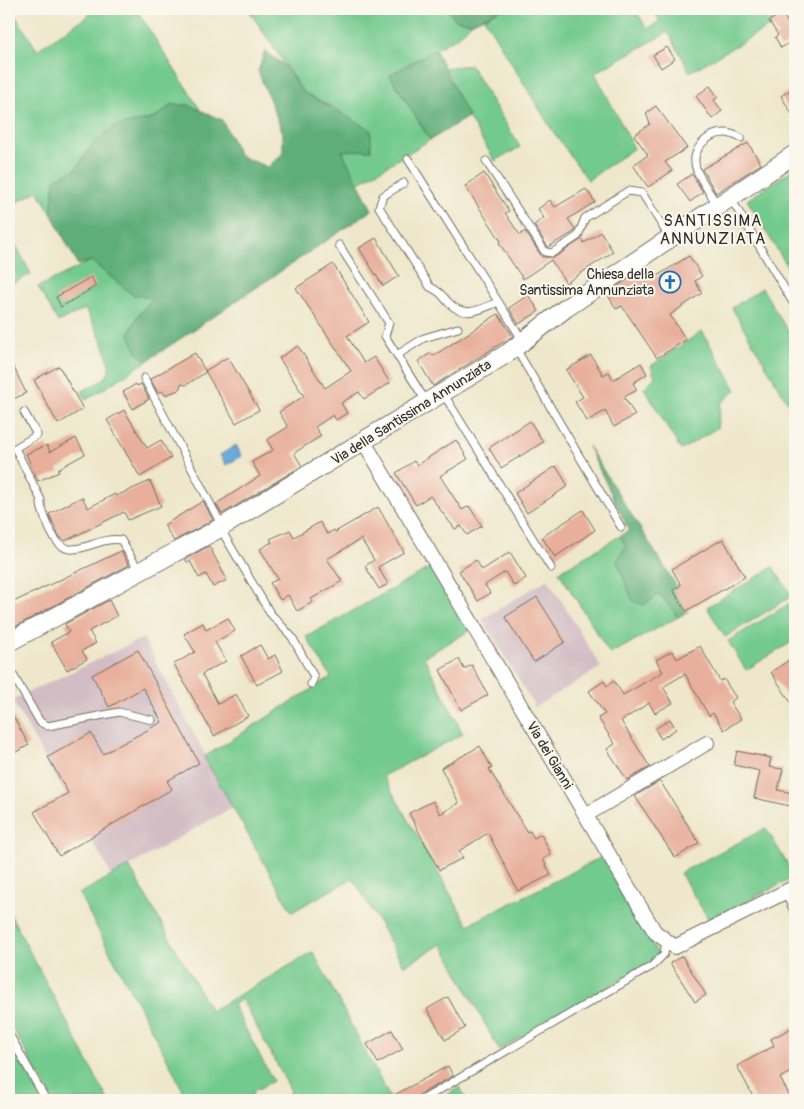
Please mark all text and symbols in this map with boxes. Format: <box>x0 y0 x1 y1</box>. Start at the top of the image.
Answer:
district label: SANTISSIMA ANNUNZIATA <box>660 211 766 249</box>
place label: Chiesa della Santissima Annunziata <box>519 266 654 299</box>
church icon: Chiesa della Santissima Annunziata <box>658 270 682 294</box>
street label: Via della Santissima Annunziata <box>328 356 494 469</box>
street label: Via dei Gianni <box>523 718 577 793</box>

